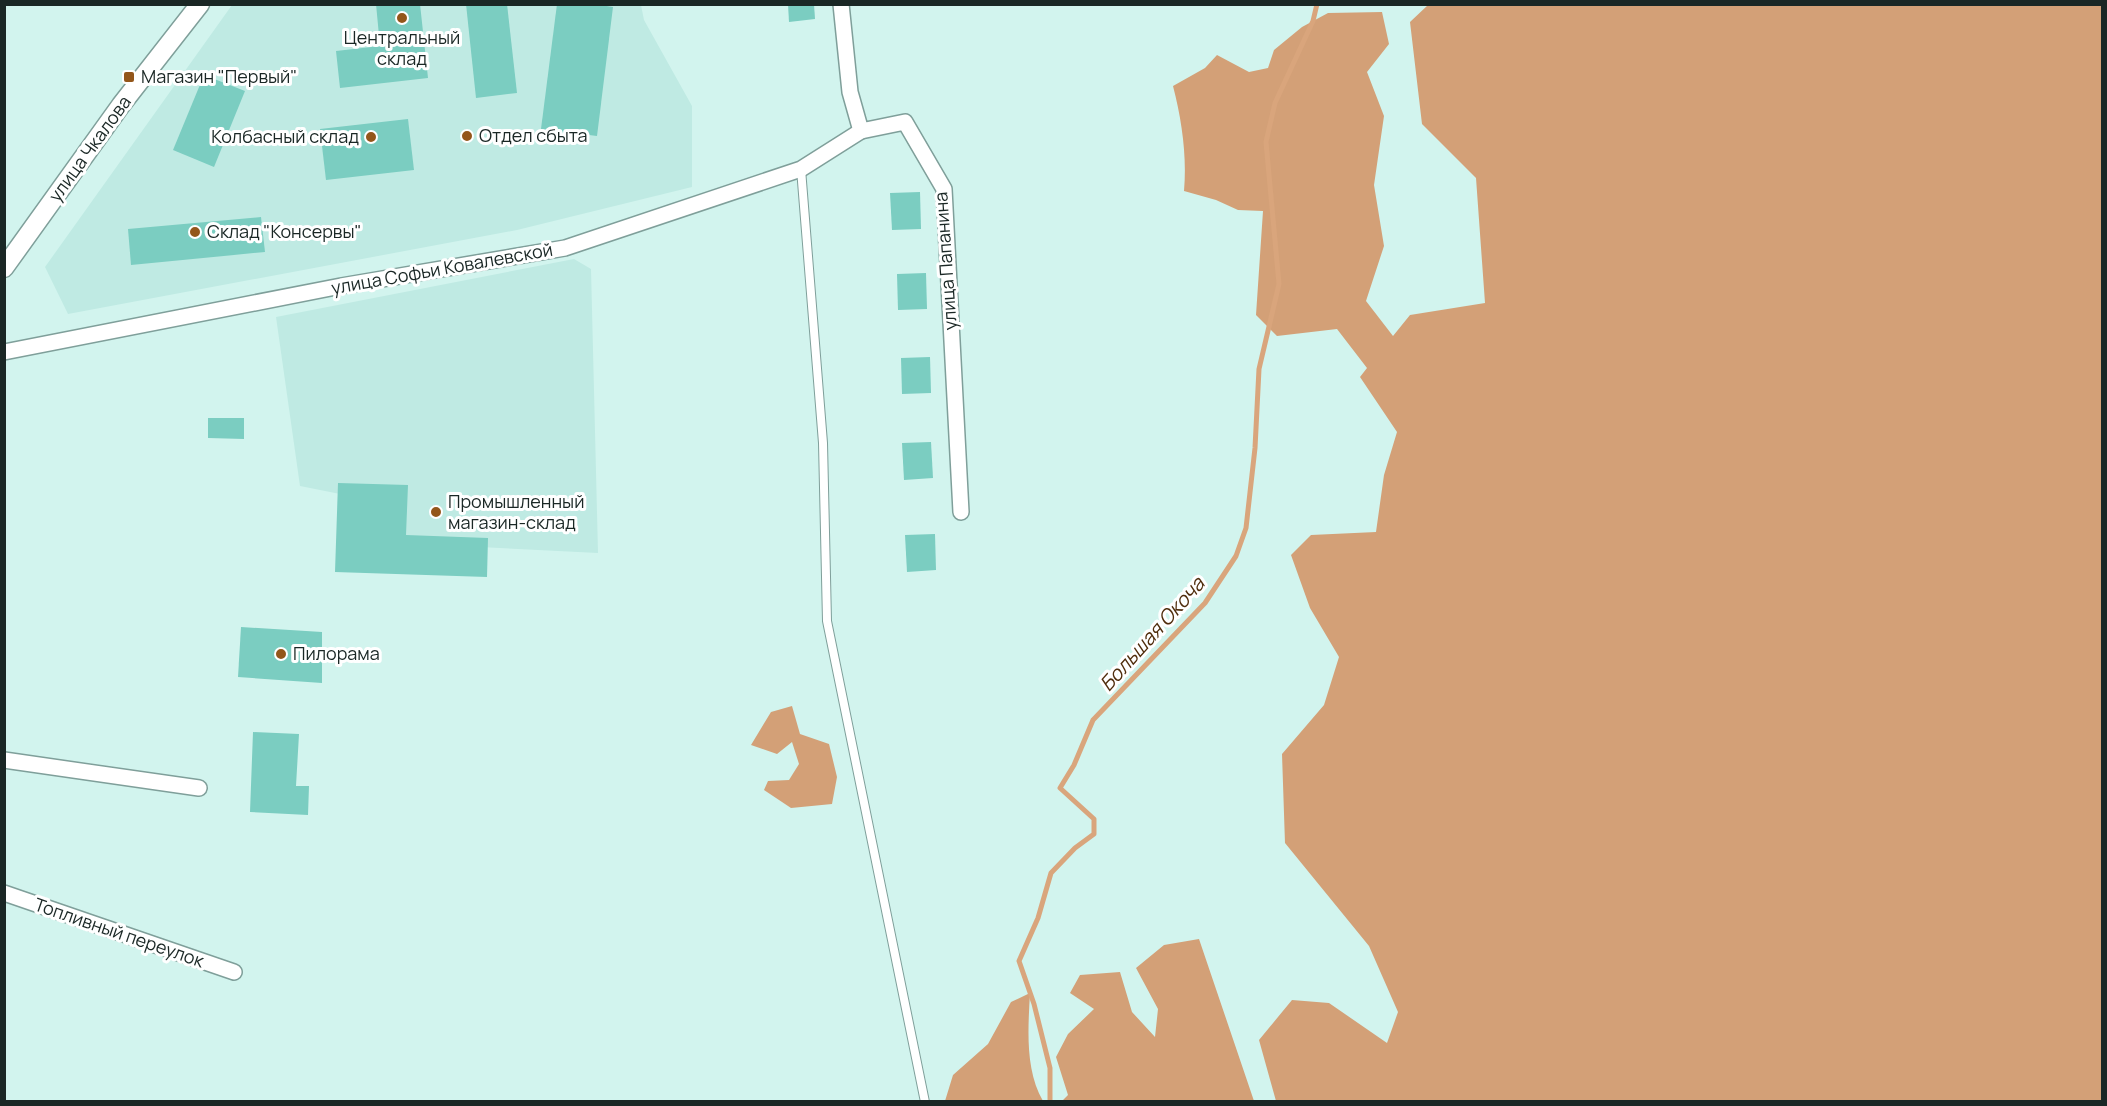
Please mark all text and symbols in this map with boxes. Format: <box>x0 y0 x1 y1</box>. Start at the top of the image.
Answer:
marker: Центральный склад <box>395 11 409 25</box>
place label: Центральный склад <box>344 25 460 70</box>
place label: Магазин "Первый" <box>141 64 297 88</box>
marker: Магазин "Первый" <box>122 70 136 84</box>
street label: улица Чкалова <box>43 91 136 206</box>
place label: Отдел сбыта <box>479 123 588 147</box>
place label: Колбасный склад <box>211 124 359 148</box>
marker: Отдел сбыта <box>460 129 474 143</box>
marker: Колбасный склад <box>364 130 378 144</box>
street label: улица Папанина <box>928 191 962 331</box>
place label: Склад "Консервы" <box>207 219 362 243</box>
marker: Склад "Консервы" <box>188 225 202 239</box>
street label: улица Софьи Ковалевской <box>329 237 554 299</box>
place label: Промышленный магазин-склад <box>448 489 584 534</box>
marker: Промышленный магазин-склад <box>429 505 443 519</box>
water label: Большая Окоча <box>1093 570 1211 697</box>
place label: Пилорама <box>293 641 380 665</box>
marker: Пилорама <box>274 647 288 661</box>
street label: Топливный переулок <box>31 892 208 973</box>

